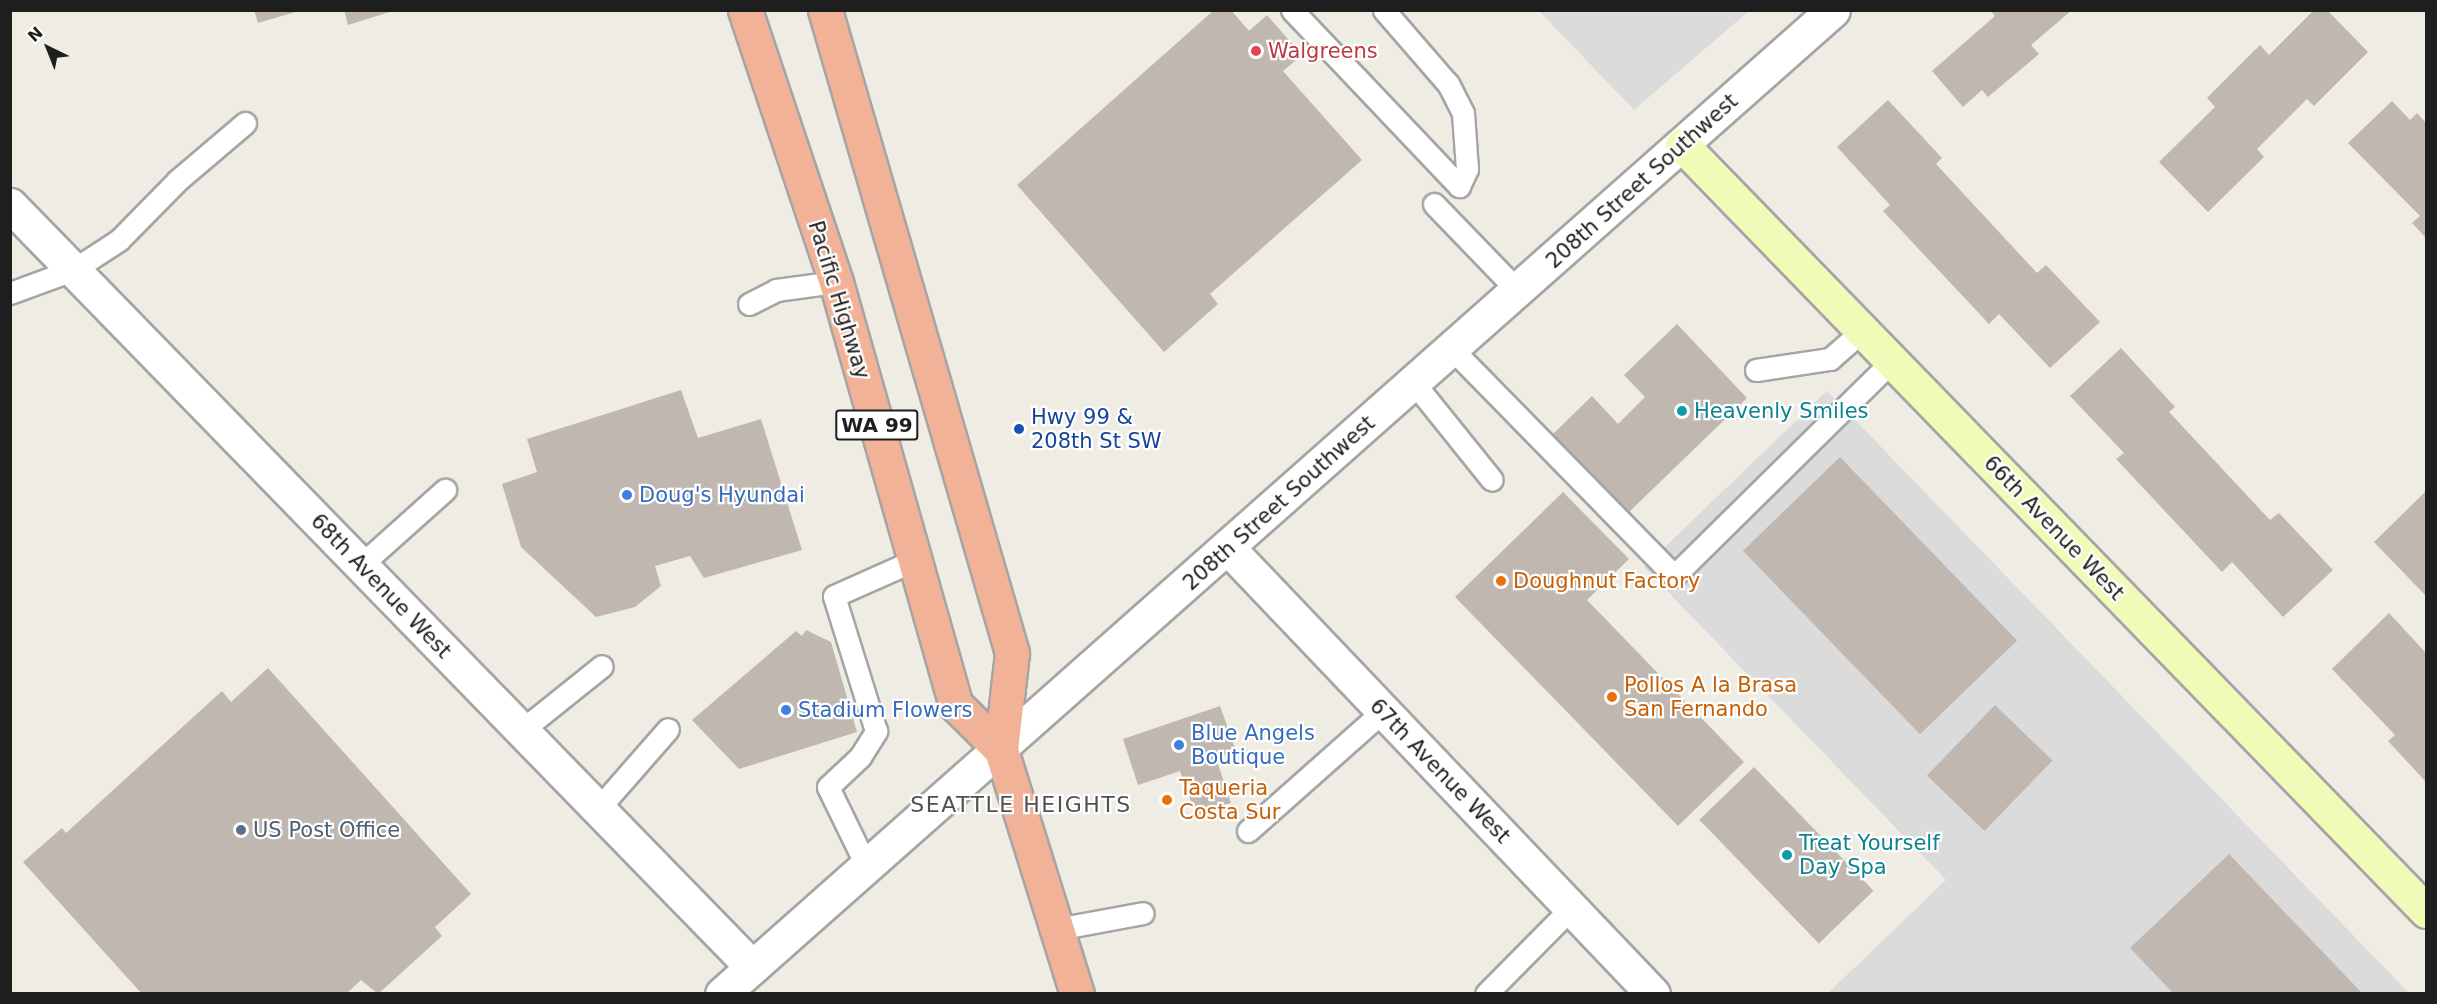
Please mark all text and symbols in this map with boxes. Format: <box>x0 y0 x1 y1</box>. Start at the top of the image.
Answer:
north arrow <box>18 18 78 78</box>
text: N <box>24 23 47 46</box>
place label: Walgreens <box>1268 38 1378 64</box>
marker: Walgreens <box>1249 44 1263 58</box>
street label: 208th Street Southwest <box>1541 88 1743 274</box>
street label: Pacific Highway <box>803 218 875 382</box>
place label: Heavenly Smiles <box>1694 398 1868 424</box>
place label: Hwy 99 & 208th St SW <box>1031 404 1162 454</box>
marker: Heavenly Smiles <box>1675 404 1689 418</box>
road number: WA 99 <box>835 408 919 442</box>
street label: 208th Street Southwest <box>1178 410 1380 596</box>
marker: Hwy 99 & 208th St SW <box>1012 422 1026 436</box>
street label: 66th Avenue West <box>1979 450 2129 606</box>
place label: Doug's Hyundai <box>639 482 805 508</box>
marker: Doug's Hyundai <box>620 488 634 502</box>
street label: 68th Avenue West <box>306 508 456 664</box>
place label: Doughnut Factory <box>1513 568 1700 594</box>
marker: Doughnut Factory <box>1494 574 1508 588</box>
place label: Pollos A la Brasa San Fernando <box>1624 672 1797 722</box>
marker: Pollos A la Brasa San Fernando <box>1605 690 1619 704</box>
street label: 67th Avenue West <box>1365 693 1515 849</box>
place label: Stadium Flowers <box>798 697 972 723</box>
marker: Stadium Flowers <box>779 703 793 717</box>
place label: Blue Angels Boutique <box>1191 720 1315 770</box>
marker: Blue Angels Boutique <box>1172 738 1186 752</box>
place label: Taqueria Costa Sur <box>1179 775 1281 825</box>
district label: SEATTLE HEIGHTS <box>910 792 1132 818</box>
marker: Taqueria Costa Sur <box>1160 793 1174 807</box>
place label: US Post Office <box>253 817 400 843</box>
marker: US Post Office <box>234 823 248 837</box>
place label: Treat Yourself Day Spa <box>1799 830 1940 880</box>
marker: Treat Yourself Day Spa <box>1780 848 1794 862</box>

